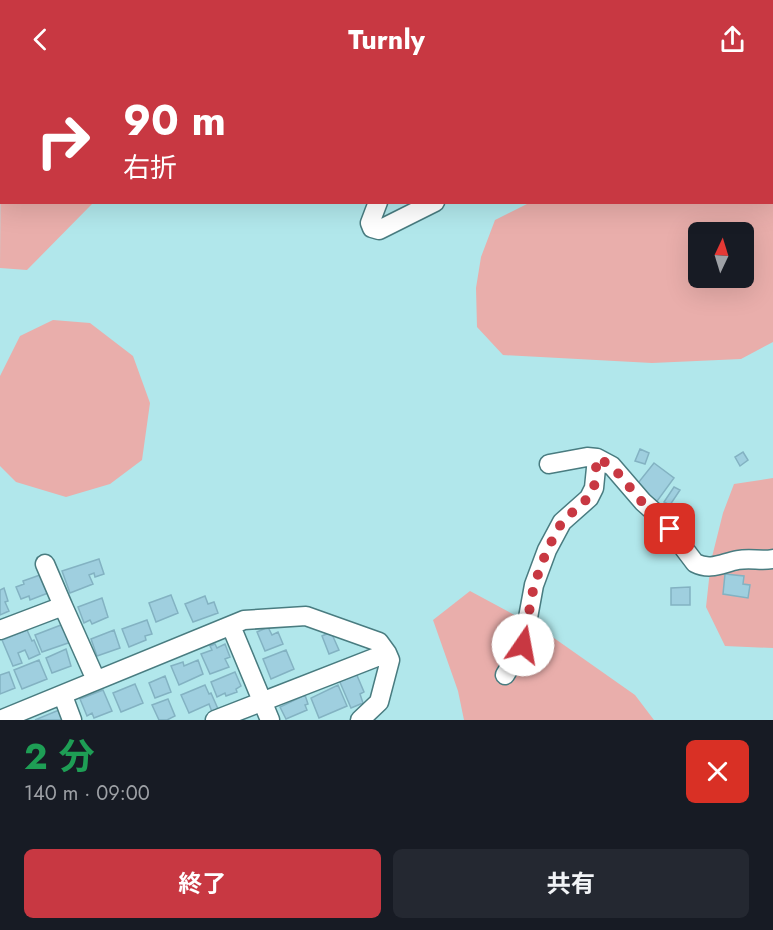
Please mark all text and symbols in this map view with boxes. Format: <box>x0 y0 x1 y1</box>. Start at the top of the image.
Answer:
text: Turnly <box>348 20 425 59</box>
icon: back <box>24 23 57 56</box>
icon: share <box>716 23 749 56</box>
text: 90 m <box>123 90 226 151</box>
icon: right <box>24 102 102 180</box>
text: 右折 <box>123 148 177 187</box>
north arrow <box>688 222 754 288</box>
map controls <box>688 222 754 288</box>
pin <box>644 503 695 554</box>
icon: arrive <box>653 512 686 545</box>
position arrow <box>491 613 555 677</box>
text: 2 分 <box>24 730 94 782</box>
button: close <box>686 740 749 803</box>
text: 140 m · 09:00 <box>24 779 150 808</box>
button: 終了 <box>24 849 381 918</box>
button: 共有 <box>393 849 749 918</box>

